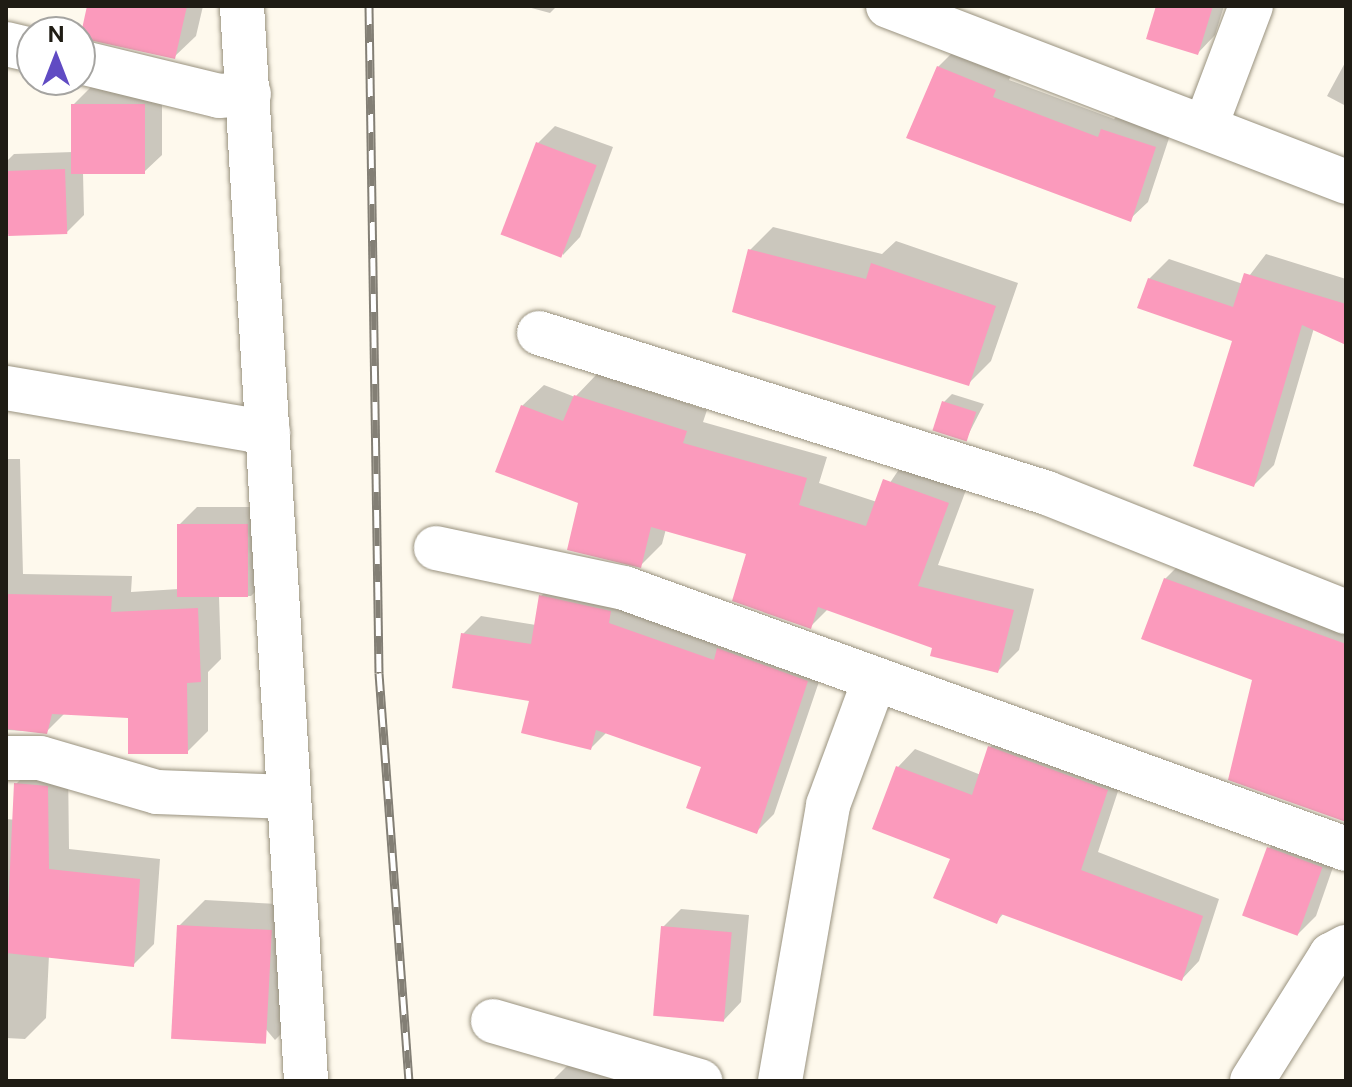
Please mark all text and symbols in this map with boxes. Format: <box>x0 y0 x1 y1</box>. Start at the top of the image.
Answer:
north arrow <box>16 16 96 96</box>
text: N <box>47 21 65 47</box>

